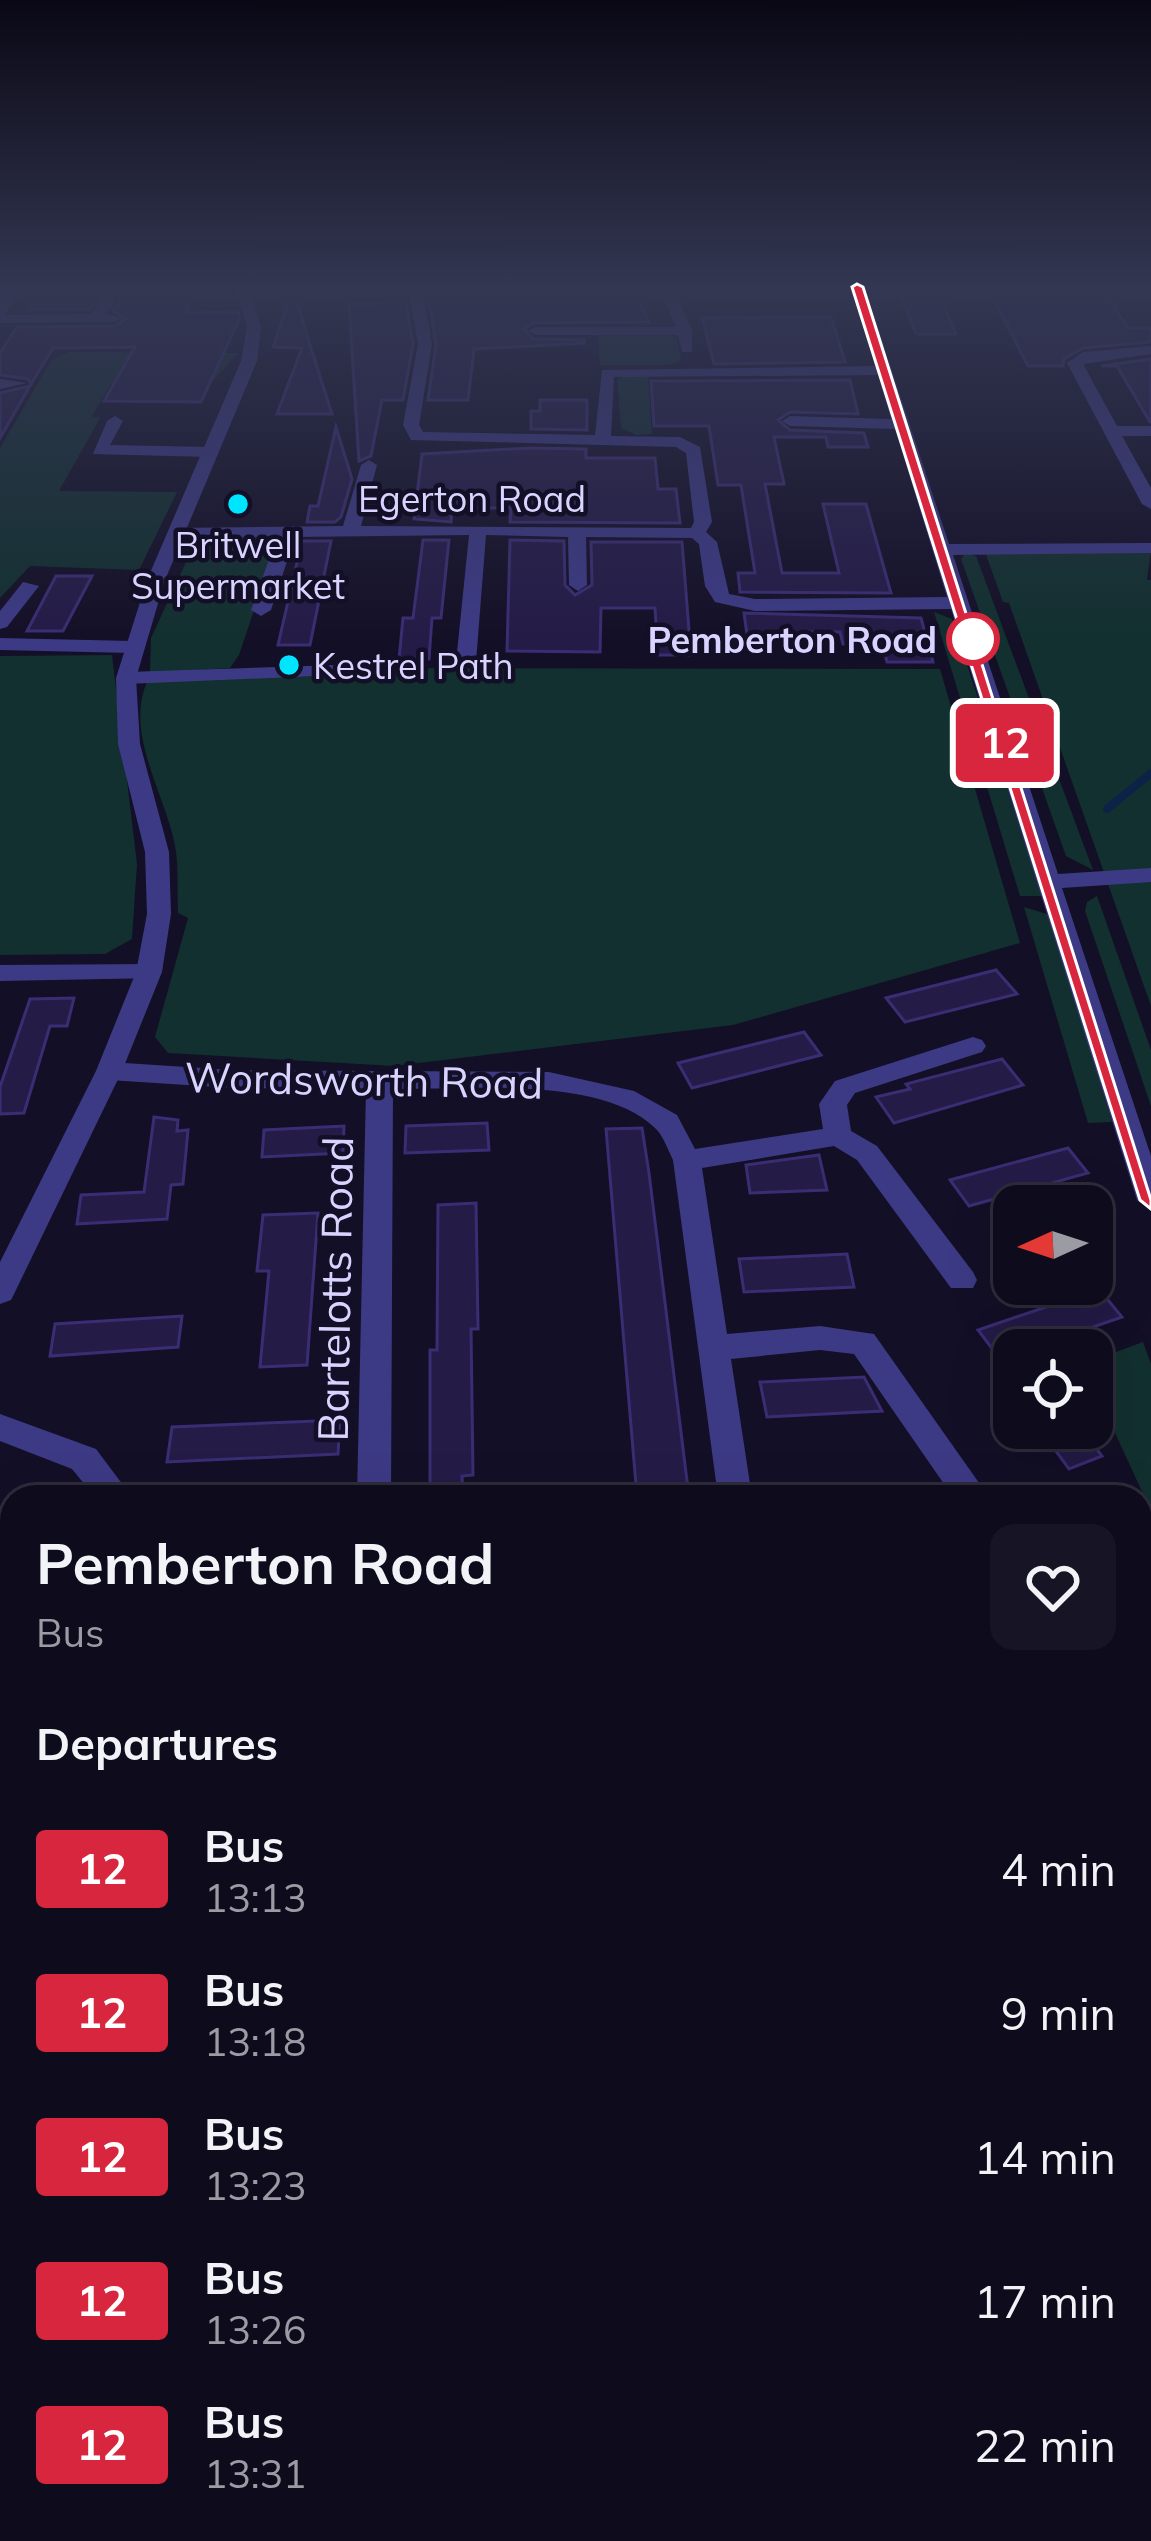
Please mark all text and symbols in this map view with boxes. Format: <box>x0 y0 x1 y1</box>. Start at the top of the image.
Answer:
street label: Egerton Road <box>358 476 586 521</box>
marker: Britwell Supermarket <box>225 491 251 517</box>
place label: Britwell Supermarket <box>131 522 345 608</box>
marker: Pemberton Road <box>948 614 998 664</box>
place label: Pemberton Road <box>648 617 937 662</box>
place label: Kestrel Path <box>313 643 514 688</box>
marker: Kestrel Path <box>276 652 302 678</box>
line badge: 12 <box>951 704 1059 782</box>
text: 12 <box>980 716 1030 769</box>
street label: Wordsworth Road <box>184 1050 544 1110</box>
street label: Bartelotts Road <box>306 1136 364 1442</box>
north arrow <box>993 1185 1113 1305</box>
map controls <box>993 1185 1113 1449</box>
button: locate <box>993 1329 1113 1449</box>
button: heart <box>990 1524 1116 1650</box>
text: Pemberton Road <box>36 1527 494 1598</box>
text: Bus <box>36 1608 104 1657</box>
text: Departures <box>36 1715 278 1771</box>
text: Bus <box>204 1817 284 1873</box>
text: 4 min <box>1001 1841 1116 1897</box>
text: 12 <box>77 1842 127 1895</box>
text: 13:13 <box>204 1873 307 1922</box>
text: Bus <box>204 1961 284 2017</box>
text: 9 min <box>1001 1985 1116 2041</box>
text: 12 <box>77 1986 127 2039</box>
text: 13:18 <box>204 2017 307 2066</box>
text: Bus <box>204 2105 284 2161</box>
text: 14 min <box>974 2129 1116 2185</box>
text: 12 <box>77 2130 127 2183</box>
text: 13:23 <box>204 2161 307 2210</box>
text: Bus <box>204 2249 284 2305</box>
text: 17 min <box>974 2273 1116 2329</box>
text: 12 <box>77 2274 127 2327</box>
text: 13:26 <box>204 2305 307 2354</box>
text: Bus <box>204 2393 284 2449</box>
text: 22 min <box>974 2417 1116 2473</box>
text: 12 <box>77 2418 127 2471</box>
text: 13:31 <box>204 2449 307 2498</box>

